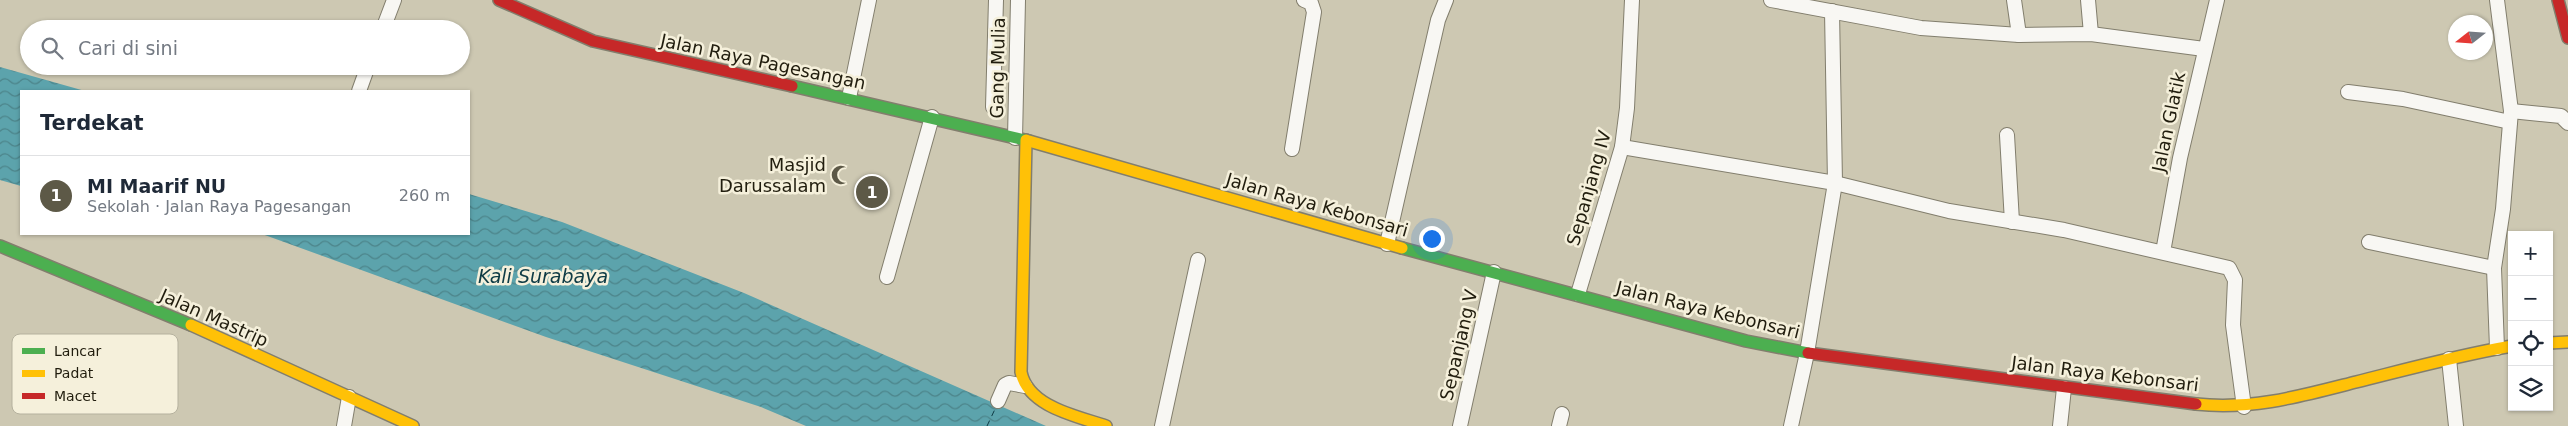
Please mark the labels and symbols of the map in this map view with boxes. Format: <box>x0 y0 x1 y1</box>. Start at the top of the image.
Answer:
north arrow <box>2448 15 2493 60</box>
street label: Gang Mulia <box>986 17 1009 119</box>
street label: Jalan Raya Pagesangan <box>658 29 868 94</box>
street label: Jalan Glatik <box>2147 69 2190 175</box>
street label: Sepanjang IV <box>1562 127 1615 248</box>
place label: Masjid Darussalam <box>719 154 826 196</box>
mosque icon: Masjid Darussalam <box>830 164 852 186</box>
street label: Jalan Raya Kebonsari <box>1223 168 1411 241</box>
pin: 1 <box>856 173 888 211</box>
your location <box>1419 226 1445 252</box>
water label: Kali Surabaya <box>478 265 608 287</box>
street label: Jalan Raya Kebonsari <box>1613 276 1802 343</box>
street label: Jalan Mastrip <box>156 284 272 351</box>
street label: Sepanjang V <box>1436 287 1482 402</box>
legend <box>12 334 178 414</box>
text: Lancar <box>54 343 102 359</box>
street label: Jalan Raya Kebonsari <box>2009 351 2200 395</box>
text: Padat <box>54 365 94 381</box>
text: Macet <box>54 388 97 404</box>

